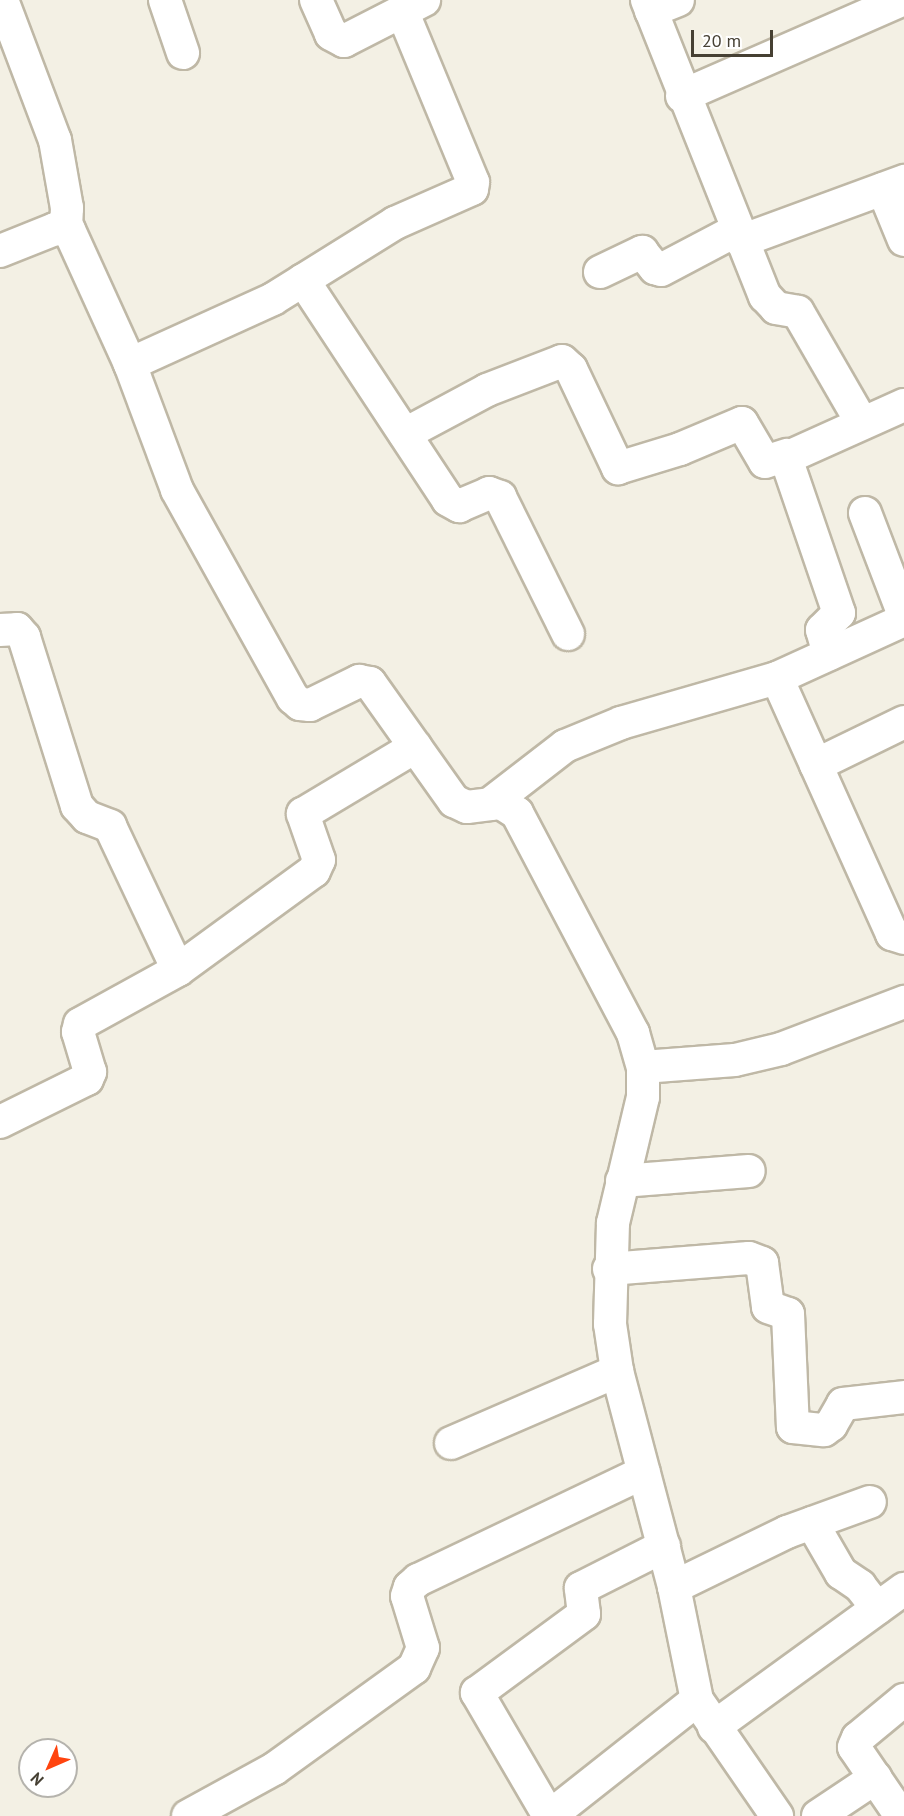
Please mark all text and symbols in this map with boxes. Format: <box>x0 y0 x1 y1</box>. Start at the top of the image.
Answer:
scale bar <box>694 18 776 56</box>
text: 20 m <box>702 29 741 52</box>
north arrow <box>18 1738 78 1798</box>
text: N <box>26 1769 47 1790</box>

